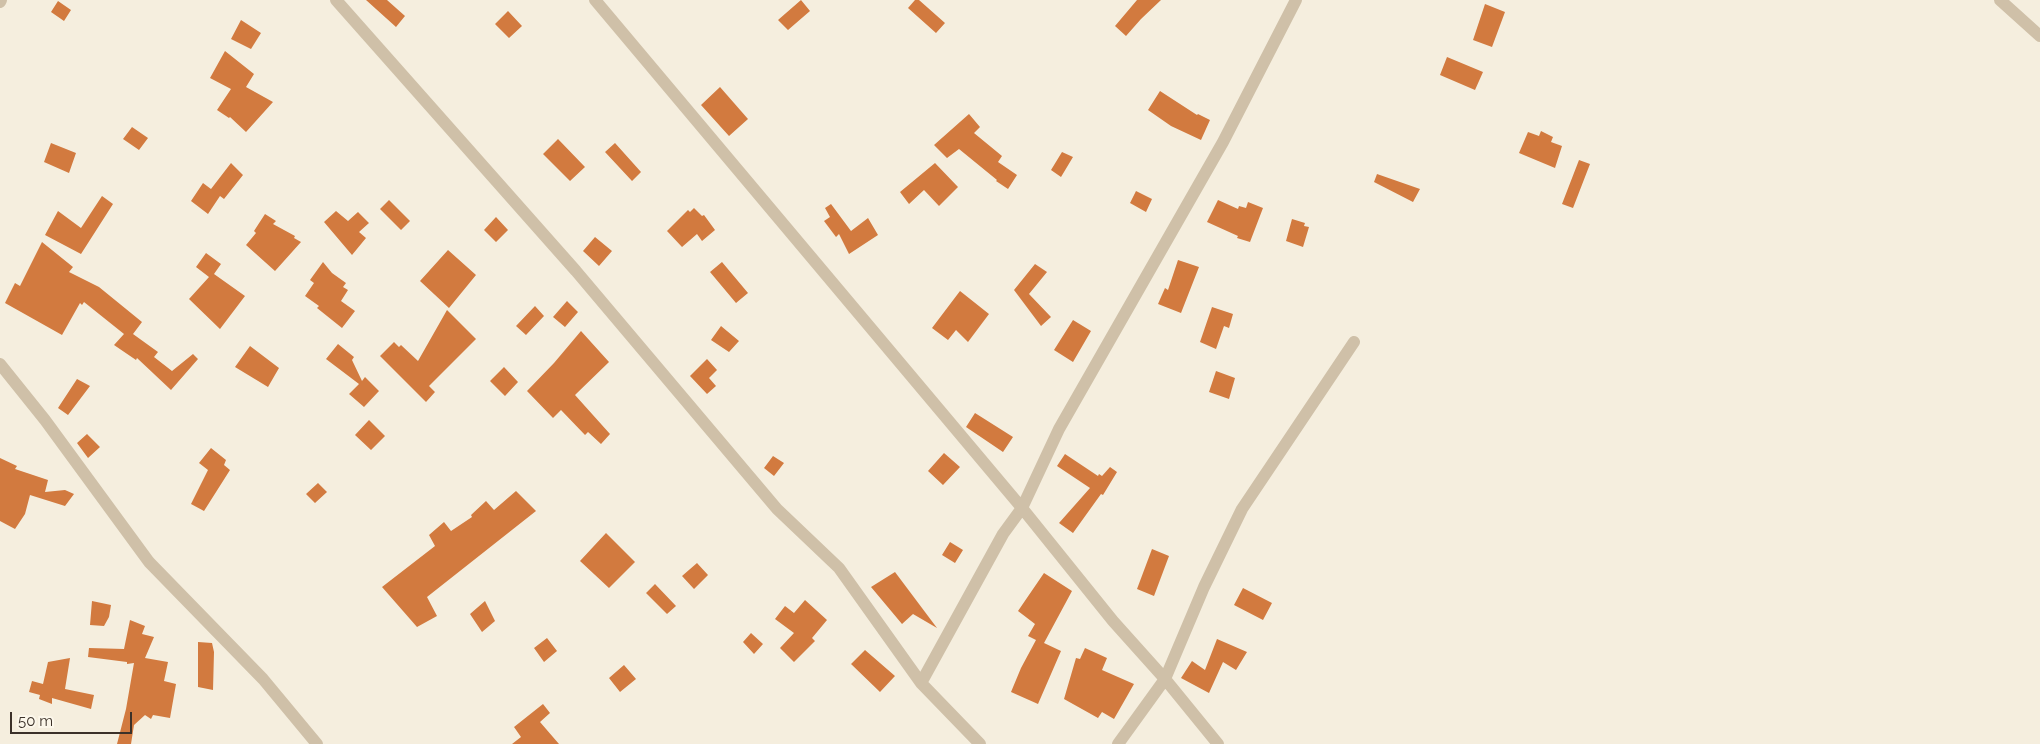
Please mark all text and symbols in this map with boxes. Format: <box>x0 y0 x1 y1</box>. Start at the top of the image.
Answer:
scale bar <box>12 702 135 734</box>
text: 50 m <box>18 712 53 730</box>

